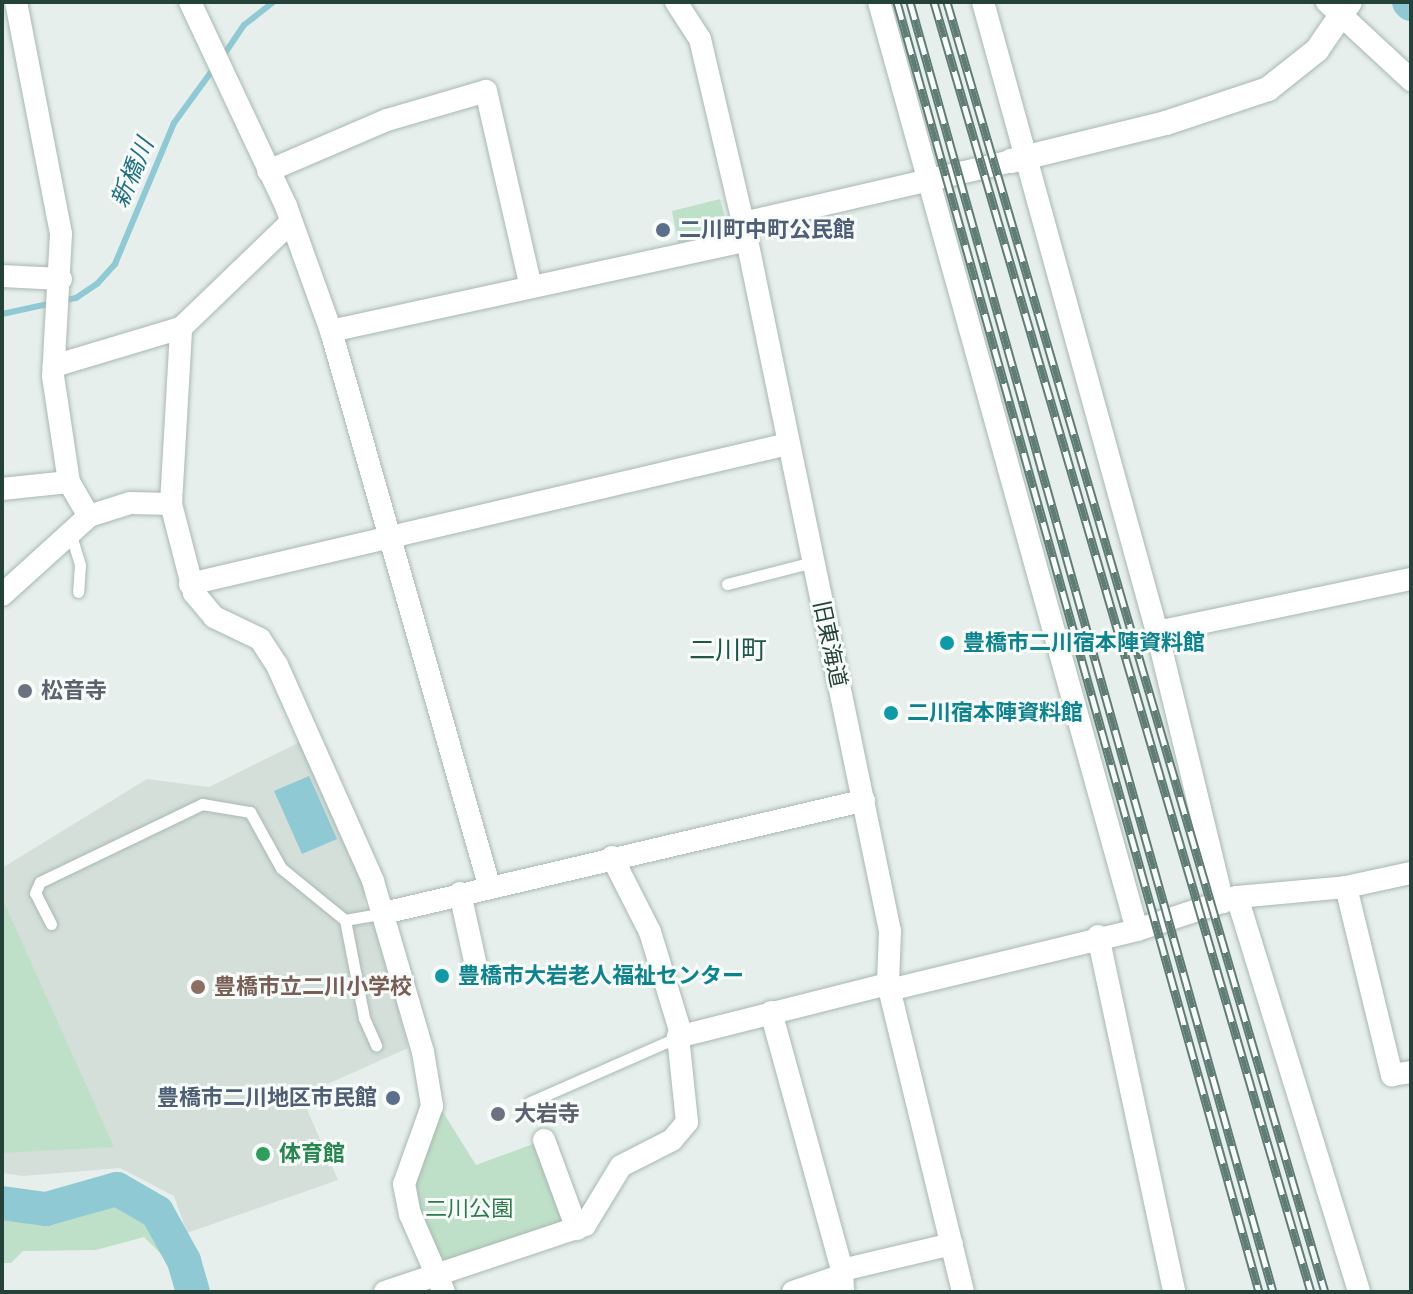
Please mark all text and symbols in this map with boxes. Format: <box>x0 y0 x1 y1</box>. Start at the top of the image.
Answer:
water label: 新橋川 <box>106 134 160 212</box>
place label: 二川町中町公民館 <box>679 217 855 243</box>
marker: 二川町中町公民館 <box>654 221 672 239</box>
street label: 旧東海道 <box>808 598 852 690</box>
place label: 豊橋市二川宿本陣資料館 <box>963 630 1205 656</box>
marker: 豊橋市二川宿本陣資料館 <box>938 634 956 652</box>
district label: 二川町 <box>689 635 767 667</box>
place label: 松音寺 <box>41 678 107 704</box>
marker: 松音寺 <box>16 682 34 700</box>
place label: 二川宿本陣資料館 <box>907 700 1083 726</box>
marker: 二川宿本陣資料館 <box>882 704 900 722</box>
place label: 豊橋市大岩老人福祉センター <box>458 963 744 989</box>
marker: 豊橋市大岩老人福祉センター <box>433 967 451 985</box>
place label: 豊橋市立二川小学校 <box>214 974 412 1000</box>
marker: 豊橋市立二川小学校 <box>189 978 207 996</box>
place label: 豊橋市二川地区市民館 <box>157 1085 377 1111</box>
marker: 豊橋市二川地区市民館 <box>384 1089 402 1107</box>
place label: 大岩寺 <box>514 1101 580 1127</box>
marker: 大岩寺 <box>489 1105 507 1123</box>
place label: 体育館 <box>279 1141 345 1167</box>
marker: 体育館 <box>254 1145 272 1163</box>
park label: 二川公園 <box>425 1196 513 1222</box>

